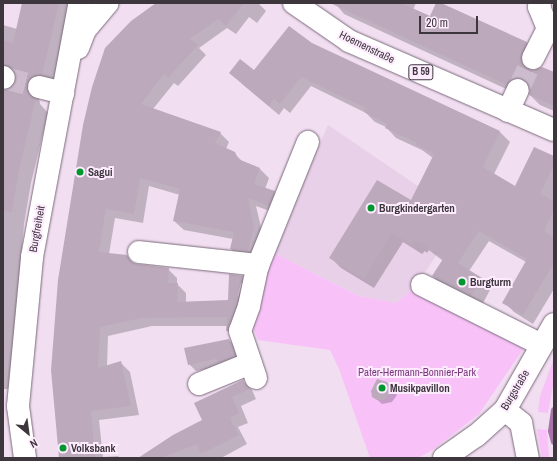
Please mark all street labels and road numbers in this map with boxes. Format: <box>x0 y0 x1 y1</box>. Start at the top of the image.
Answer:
street label: Hoemenstraße <box>337 28 397 66</box>
road number: B 59 <box>408 64 434 80</box>
street label: Burgfreiheit <box>26 205 48 253</box>
street label: Burgstraße <box>498 367 532 413</box>

